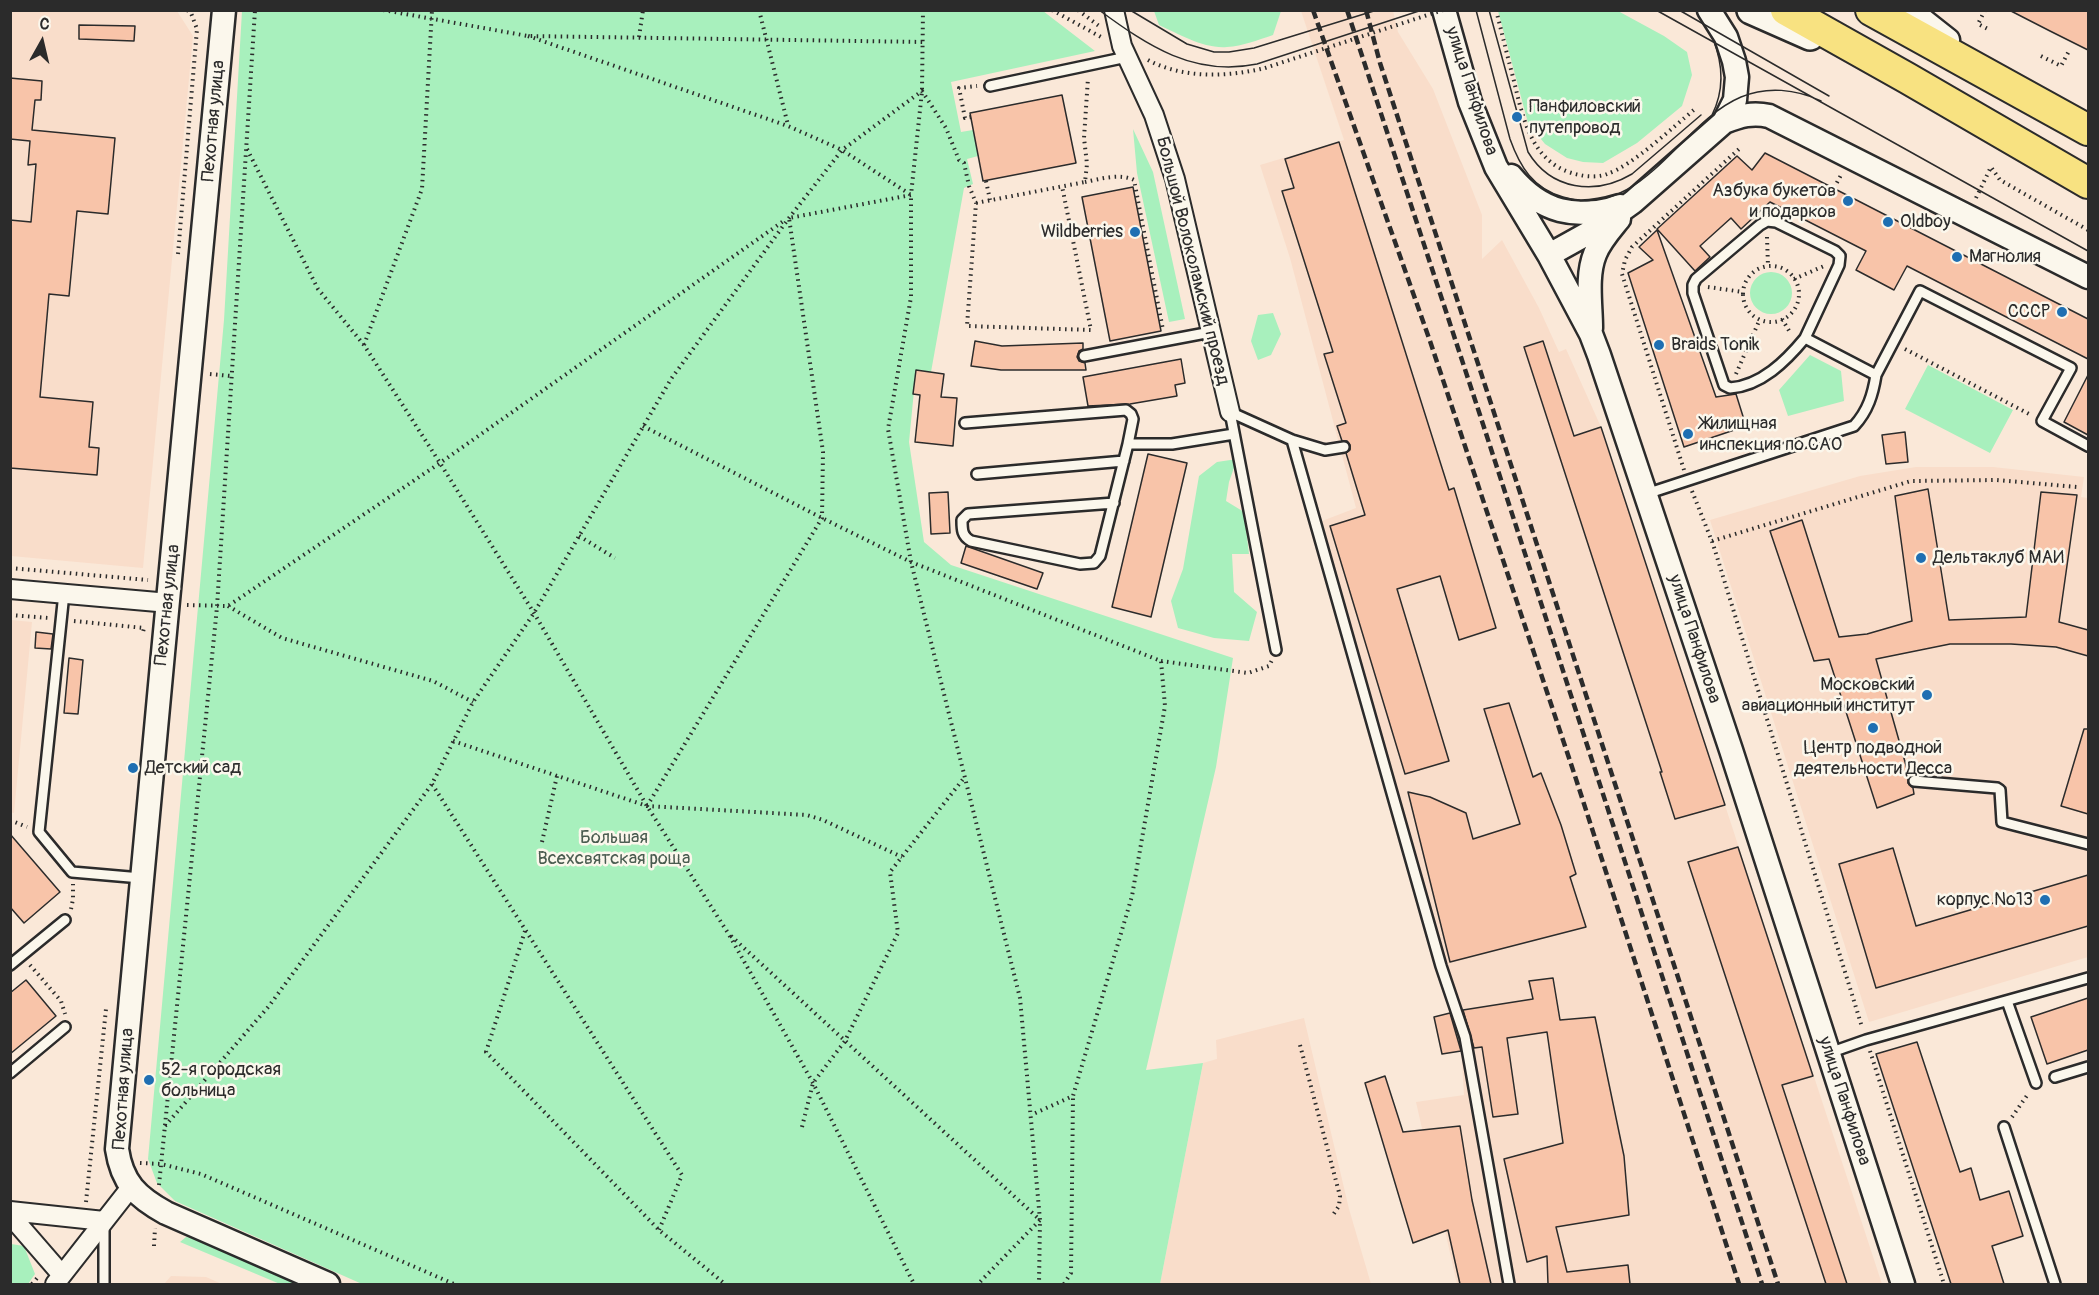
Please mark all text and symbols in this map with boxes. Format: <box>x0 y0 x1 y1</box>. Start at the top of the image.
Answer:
north arrow <box>12 12 72 72</box>
text: С <box>38 14 51 35</box>
street label: улица Панфилова <box>1440 24 1502 158</box>
street label: Пехотная улица <box>198 59 230 183</box>
place label: Панфиловский путепровод <box>1529 96 1641 138</box>
marker: Панфиловский путепровод <box>1510 110 1524 124</box>
street label: Большой Волоколамский проезд <box>1151 134 1233 388</box>
place label: Азбука букетов и подарков <box>1712 180 1836 222</box>
marker: Азбука букетов и подарков <box>1841 194 1855 208</box>
place label: Oldboy <box>1900 211 1951 233</box>
marker: Oldboy <box>1881 215 1895 229</box>
place label: Wildberries <box>1041 221 1123 243</box>
marker: Wildberries <box>1128 225 1142 239</box>
place label: Магнолия <box>1969 246 2041 268</box>
marker: Магнолия <box>1950 250 1964 264</box>
place label: СССР <box>2008 301 2050 323</box>
marker: СССР <box>2055 305 2069 319</box>
place label: Braids Tonik <box>1671 334 1760 356</box>
marker: Braids Tonik <box>1652 338 1666 352</box>
place label: Жилищная инспекция по САО <box>1700 413 1842 456</box>
marker: Жилищная инспекция по САО <box>1681 427 1695 441</box>
street label: Пехотная улица <box>151 543 185 667</box>
place label: Дельтаклуб МАИ <box>1933 547 2064 569</box>
marker: Дельтаклуб МАИ <box>1914 551 1928 565</box>
street label: улица Панфилова <box>1663 572 1725 706</box>
place label: Московский авиационный институт <box>1742 674 1915 716</box>
marker: Московский авиационный институт <box>1920 688 1934 702</box>
marker: Центр подводной деятельности Десса <box>1866 721 1880 735</box>
place label: Центр подводной деятельности Десса <box>1794 737 1952 780</box>
place label: Детский сад <box>145 757 241 779</box>
marker: Детский сад <box>126 761 140 775</box>
park label: Большая Всехсвятская роща <box>538 827 690 870</box>
place label: корпус №13 <box>1937 889 2033 911</box>
marker: корпус №13 <box>2038 893 2052 907</box>
street label: Пехотная улица <box>109 1027 139 1151</box>
street label: улица Панфилова <box>1813 1034 1875 1168</box>
place label: 52-я городская больница <box>161 1059 281 1102</box>
marker: 52-я городская больница <box>142 1073 156 1087</box>

